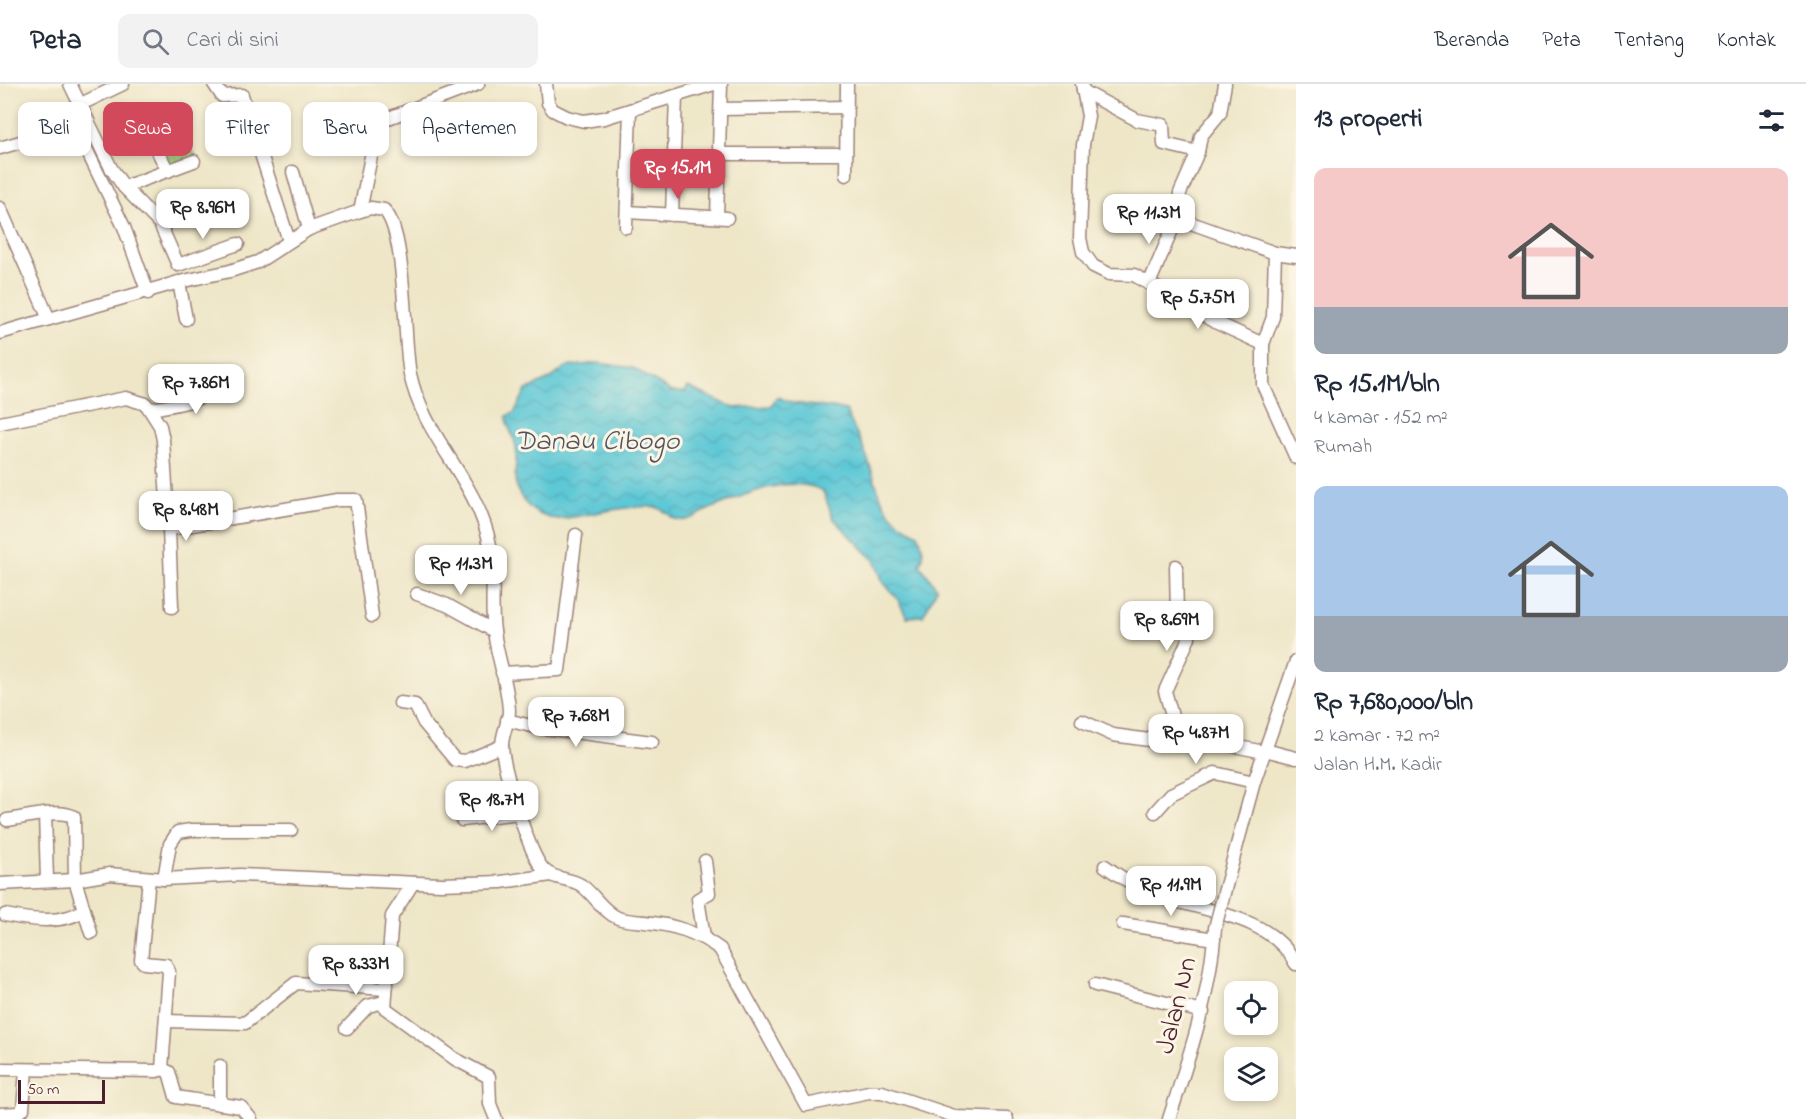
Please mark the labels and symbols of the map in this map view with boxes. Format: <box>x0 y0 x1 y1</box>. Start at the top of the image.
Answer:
pin: Rp 15.1M <box>616 149 740 200</box>
pin: Rp 8.96M <box>141 189 265 240</box>
pin: Rp 11.3M <box>1087 194 1211 245</box>
pin: Rp 5.75M <box>1136 279 1260 330</box>
pin: Rp 7.86M <box>134 364 258 415</box>
water label: Danau Cibogo <box>515 422 681 463</box>
pin: Rp 8.48M <box>124 491 248 542</box>
pin: Rp 11.3M <box>399 545 523 596</box>
pin: Rp 8.69M <box>1105 601 1229 652</box>
pin: Rp 7.68M <box>514 697 638 748</box>
pin: Rp 4.87M <box>1134 714 1258 765</box>
pin: Rp 18.7M <box>430 781 554 832</box>
pin: Rp 11.9M <box>1109 866 1233 917</box>
pin: Rp 8.33M <box>294 945 418 996</box>
street label: Jalan Nn <box>1147 953 1208 1058</box>
scale bar <box>18 1077 105 1104</box>

